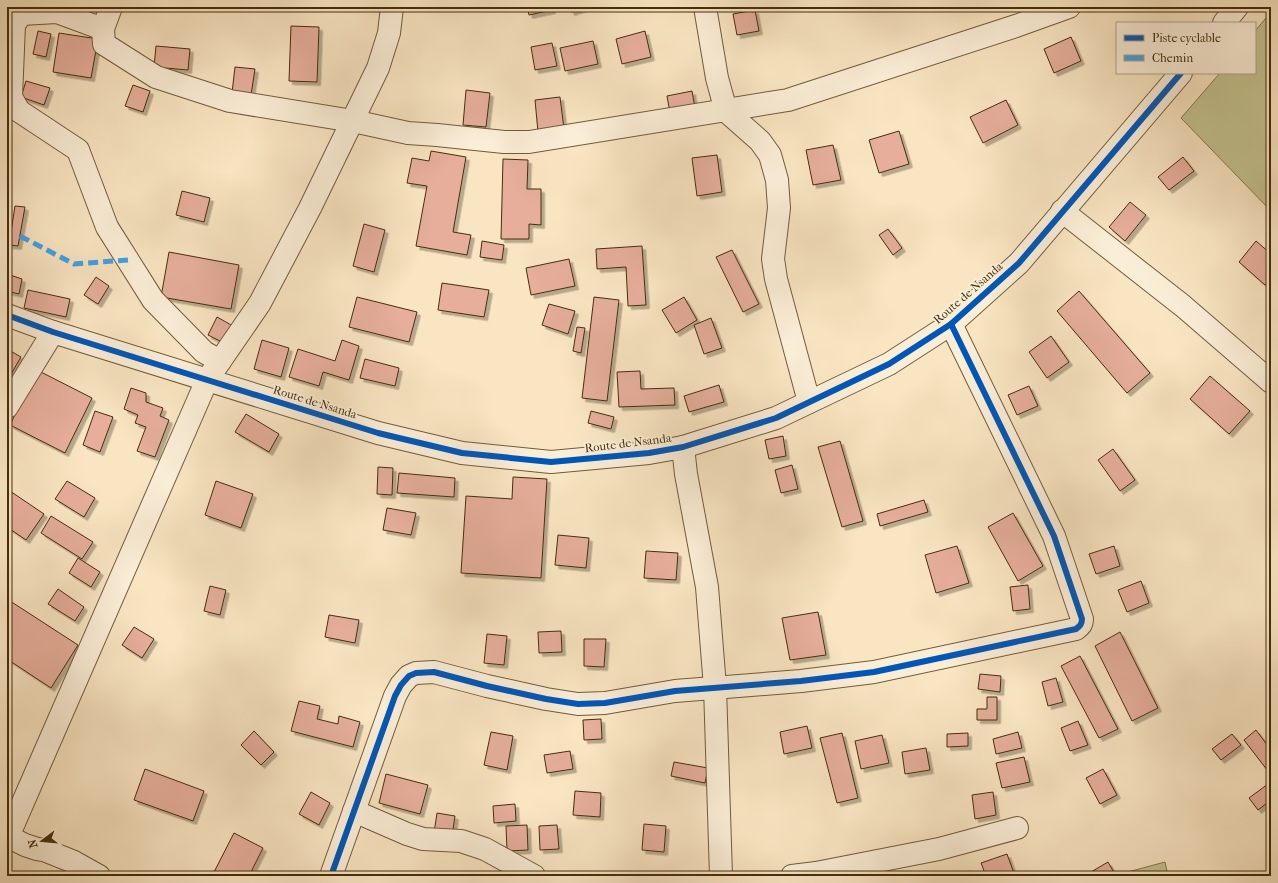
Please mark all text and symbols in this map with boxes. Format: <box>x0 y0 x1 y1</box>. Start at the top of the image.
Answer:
legend <box>1116 22 1256 74</box>
text: Piste cyclable <box>1152 31 1221 45</box>
text: Chemin <box>1152 51 1193 65</box>
street label: Route de Nsanda <box>931 259 1006 327</box>
street label: Route de Nsanda <box>271 383 359 422</box>
street label: Route de Nsanda <box>584 431 672 455</box>
north arrow <box>22 821 62 861</box>
text: N <box>25 837 40 849</box>

